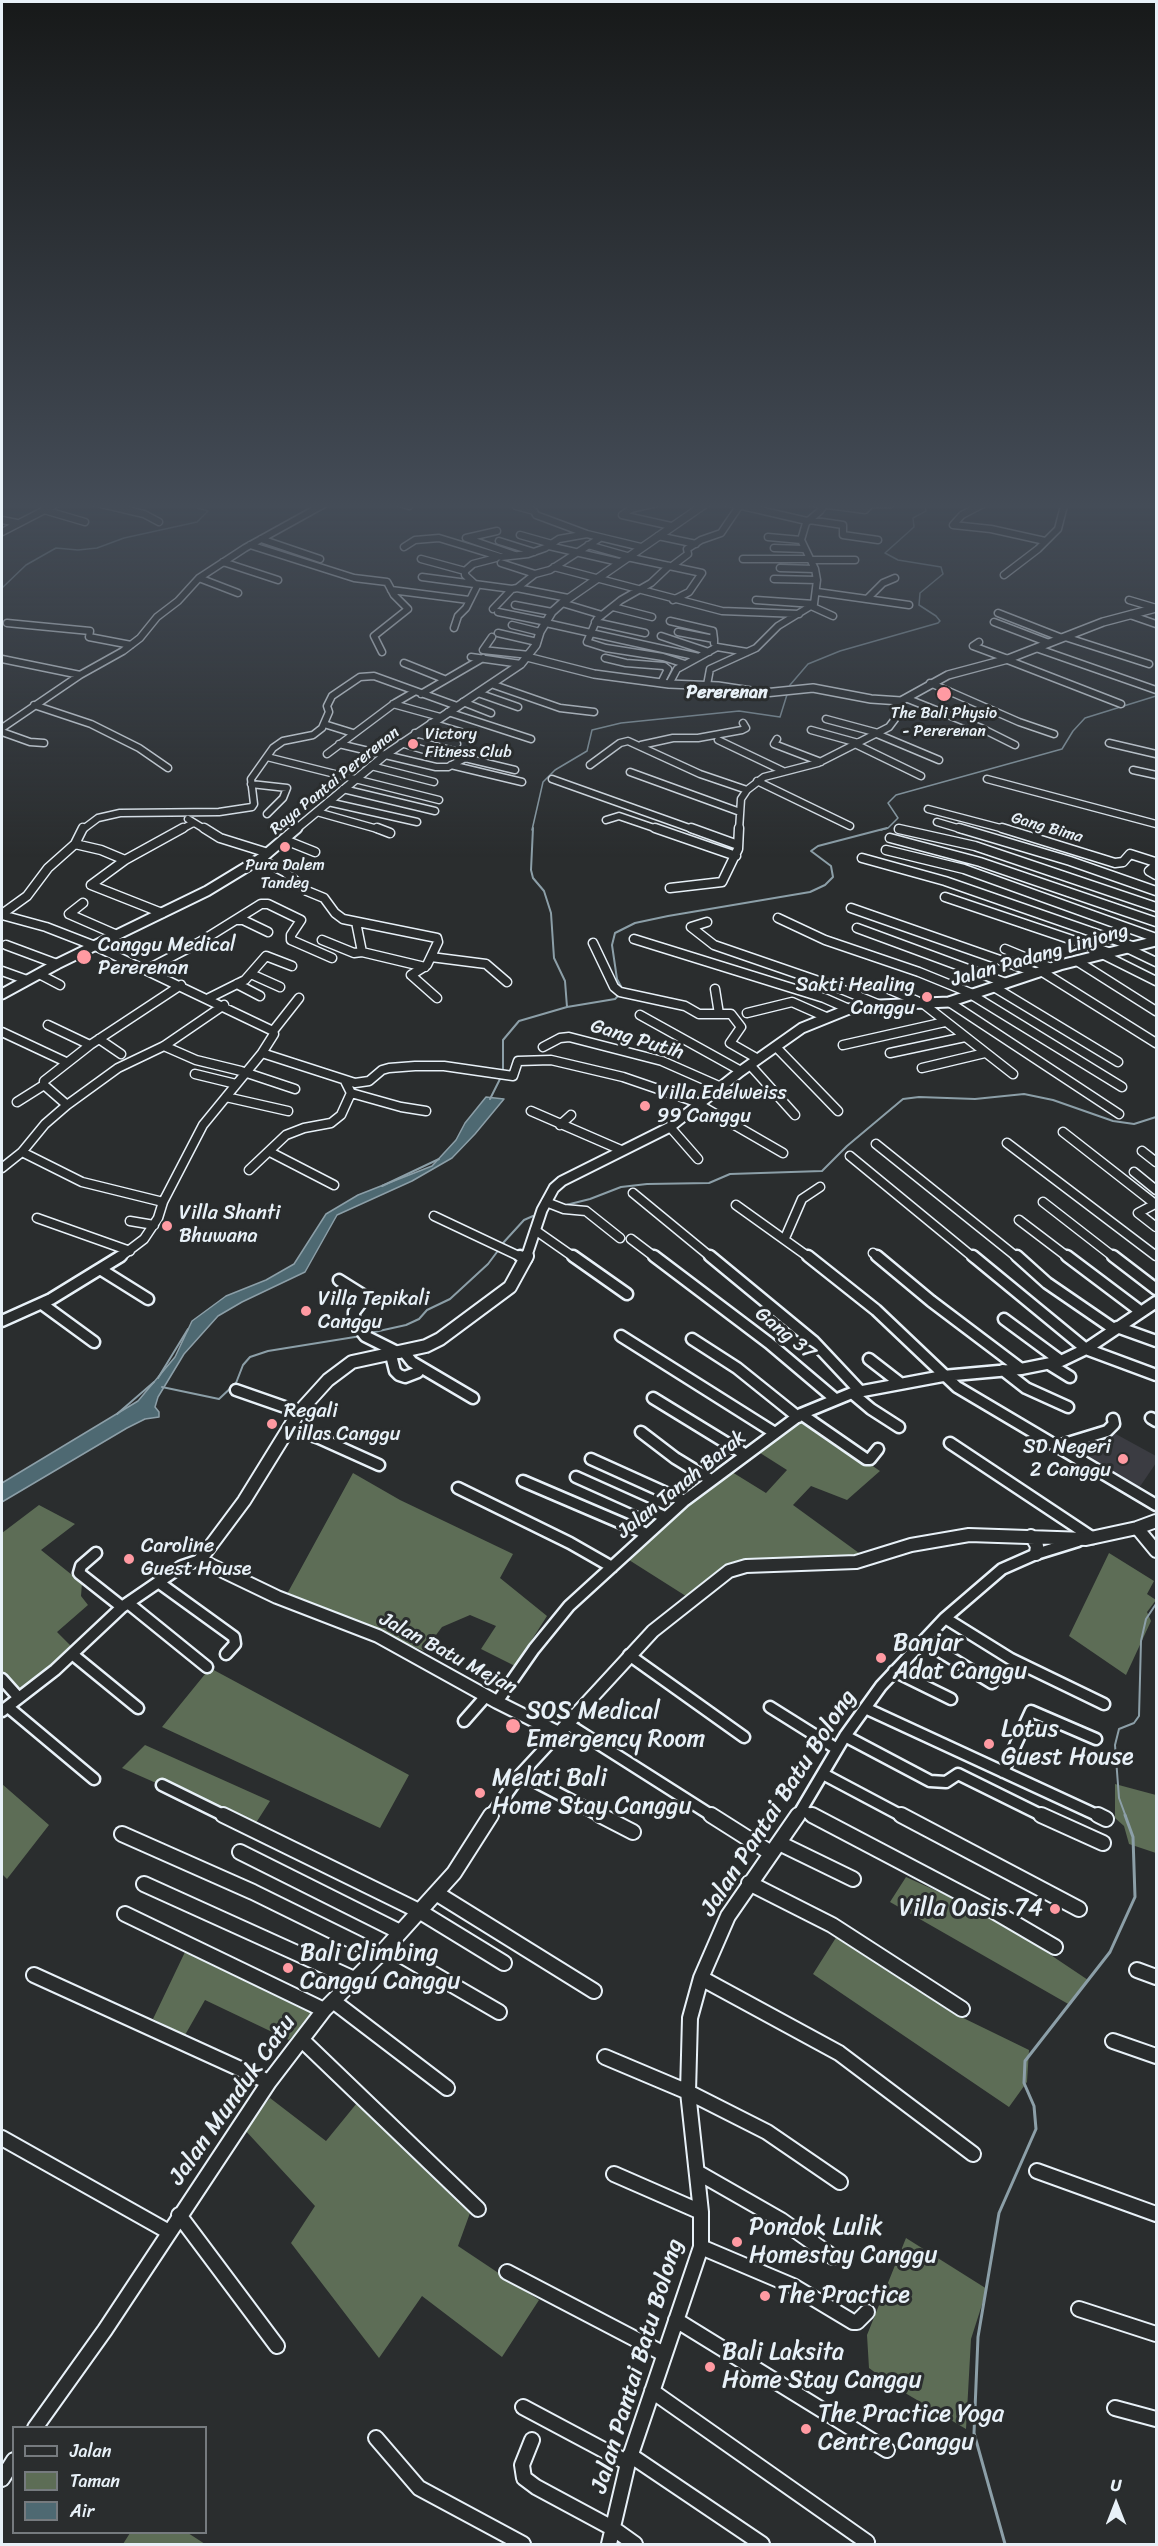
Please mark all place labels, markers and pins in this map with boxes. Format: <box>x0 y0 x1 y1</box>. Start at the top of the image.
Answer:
marker: The Bali Physio - Pererenan <box>935 685 953 703</box>
place label: The Bali Physio - Pererenan <box>891 704 997 742</box>
place label: Victory Fitness Club <box>425 725 512 763</box>
marker: Victory Fitness Club <box>406 737 420 751</box>
marker: Pura Dalem Tandeg <box>278 840 292 854</box>
place label: Pura Dalem Tandeg <box>245 856 325 894</box>
place label: Canggu Medical Pererenan <box>98 934 236 981</box>
marker: Canggu Medical Pererenan <box>75 948 93 966</box>
place label: Sakti Healing Canggu <box>796 974 915 1021</box>
marker: Sakti Healing Canggu <box>920 990 934 1004</box>
place label: Villa Edelweiss 99 Canggu <box>657 1082 787 1129</box>
marker: Villa Edelweiss 99 Canggu <box>638 1099 652 1113</box>
place label: Villa Shanti Bhuwana <box>179 1202 280 1249</box>
marker: Villa Shanti Bhuwana <box>160 1219 174 1233</box>
place label: Villa Tepikali Canggu <box>318 1288 430 1335</box>
marker: Villa Tepikali Canggu <box>299 1304 313 1318</box>
place label: Regali Villas Canggu <box>284 1400 400 1447</box>
marker: Regali Villas Canggu <box>265 1417 279 1431</box>
place label: SD Negeri 2 Canggu <box>1023 1436 1111 1483</box>
marker: SD Negeri 2 Canggu <box>1116 1452 1130 1466</box>
place label: Caroline Guest House <box>141 1535 251 1582</box>
marker: Caroline Guest House <box>122 1552 136 1566</box>
place label: Banjar Adat Canggu <box>893 1630 1027 1686</box>
marker: Banjar Adat Canggu <box>874 1651 888 1665</box>
place label: SOS Medical Emergency Room <box>526 1698 705 1754</box>
place label: Lotus Guest House <box>1001 1716 1134 1772</box>
marker: SOS Medical Emergency Room <box>504 1717 522 1735</box>
marker: Lotus Guest House <box>982 1737 996 1751</box>
place label: Melati Bali Home Stay Canggu <box>492 1765 692 1821</box>
marker: Melati Bali Home Stay Canggu <box>473 1786 487 1800</box>
place label: Villa Oasis 74 <box>899 1895 1043 1923</box>
marker: Villa Oasis 74 <box>1048 1902 1062 1916</box>
place label: Bali Climbing Canggu Canggu <box>300 1940 460 1996</box>
marker: Bali Climbing Canggu Canggu <box>281 1961 295 1975</box>
place label: Pondok Lulik Homestay Canggu <box>749 2214 937 2270</box>
marker: Pondok Lulik Homestay Canggu <box>730 2235 744 2249</box>
place label: The Practice <box>777 2282 910 2310</box>
marker: The Practice <box>758 2289 772 2303</box>
place label: Bali Laksita Home Stay Canggu <box>722 2339 922 2395</box>
marker: Bali Laksita Home Stay Canggu <box>703 2360 717 2374</box>
place label: The Practice Yoga Centre Canggu <box>818 2401 1004 2457</box>
marker: The Practice Yoga Centre Canggu <box>799 2422 813 2436</box>

